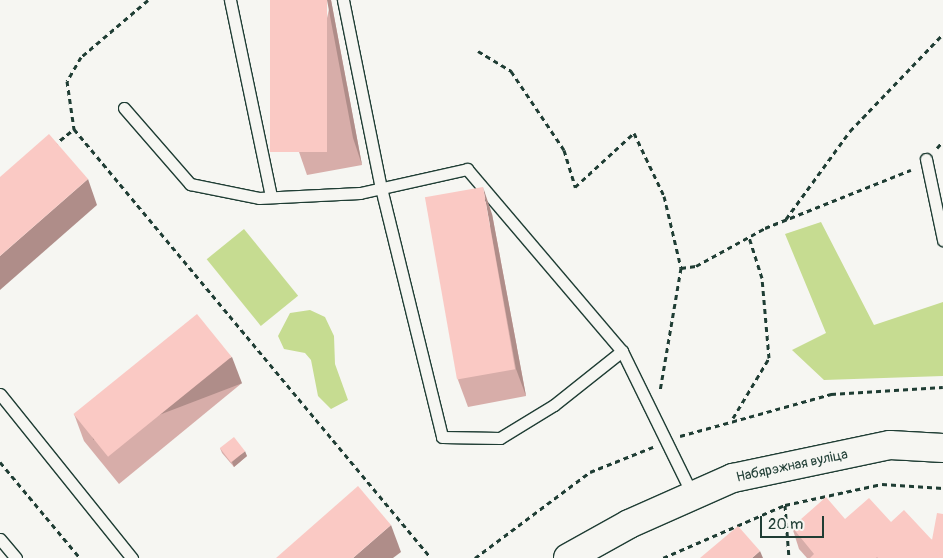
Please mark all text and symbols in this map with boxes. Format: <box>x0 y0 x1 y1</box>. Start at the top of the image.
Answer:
street label: Набярэжная вуліца <box>735 446 849 486</box>
scale bar <box>763 506 827 538</box>
text: 20 m <box>768 515 803 534</box>

